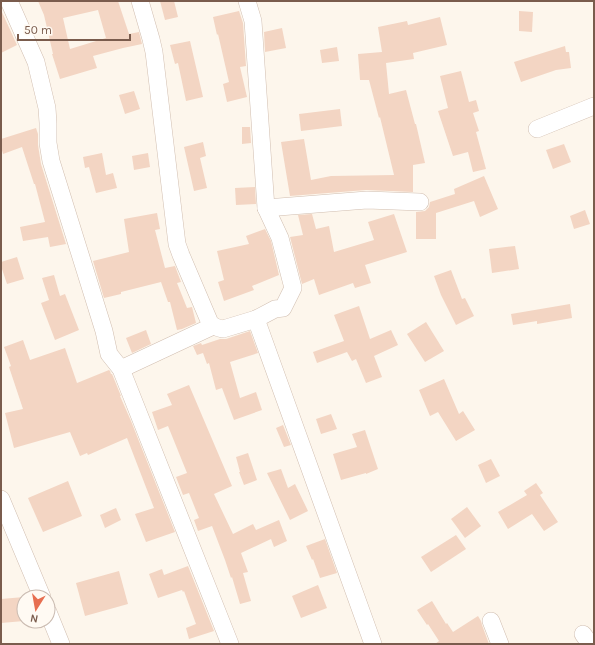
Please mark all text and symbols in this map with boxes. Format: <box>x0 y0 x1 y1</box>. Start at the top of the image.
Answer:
scale bar <box>18 16 130 42</box>
text: 50 m <box>24 23 52 37</box>
north arrow <box>16 589 56 629</box>
text: N <box>29 611 39 625</box>

